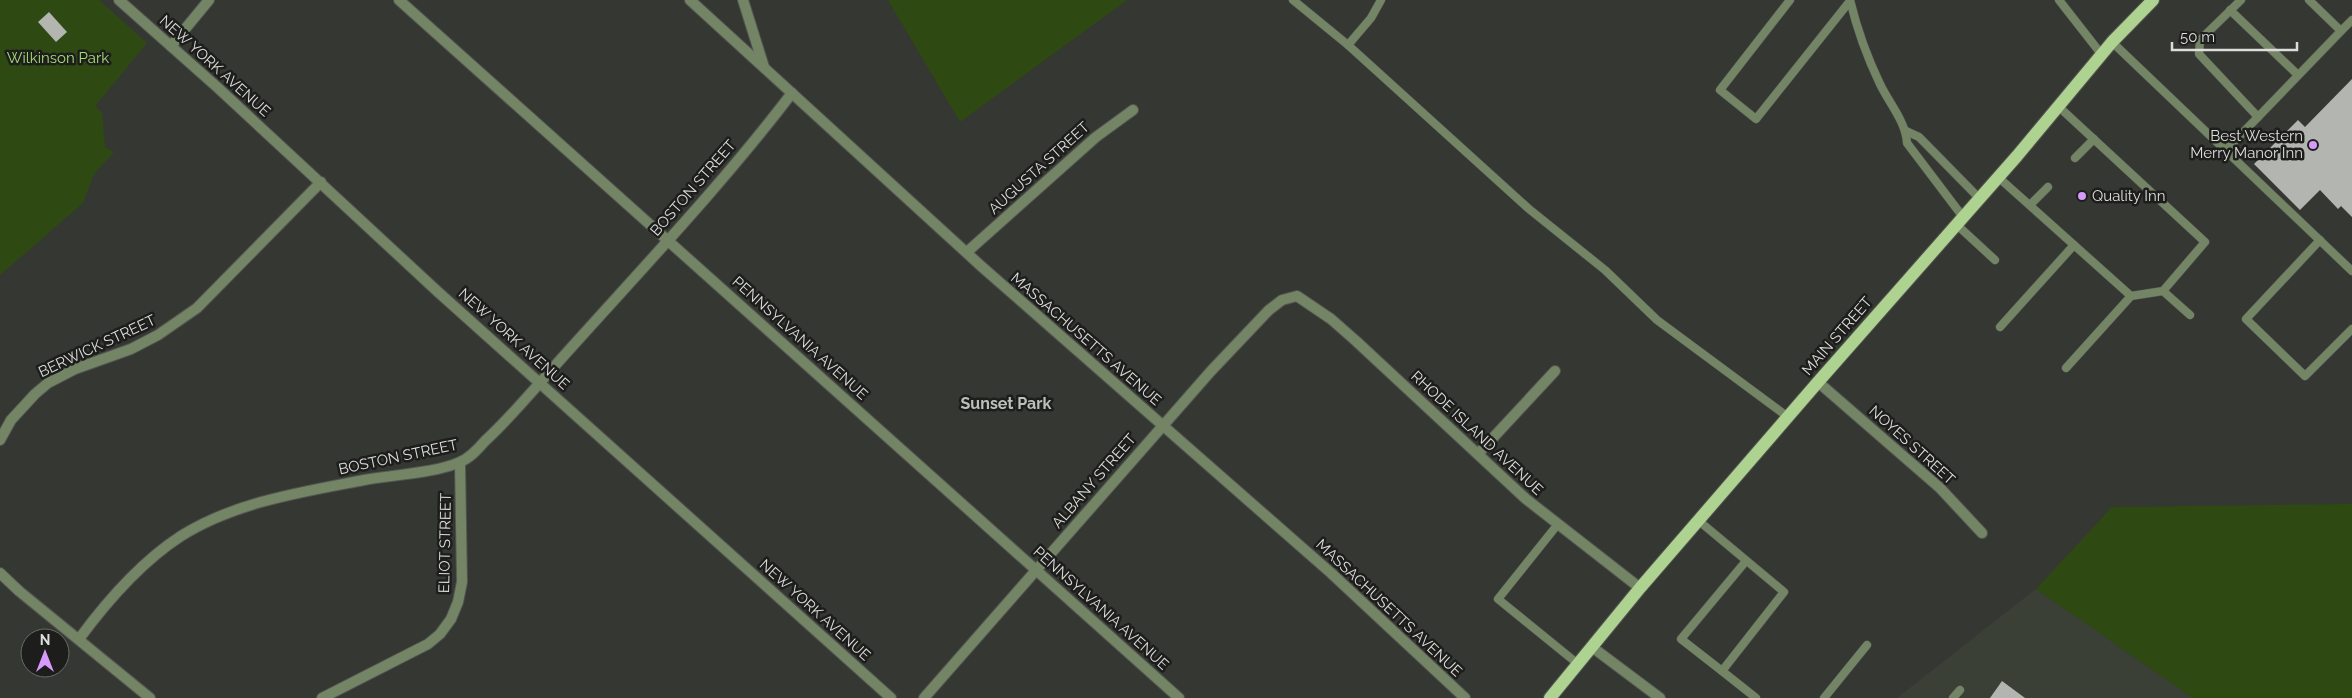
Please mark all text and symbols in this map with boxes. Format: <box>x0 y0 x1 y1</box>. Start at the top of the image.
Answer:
street label: NEW YORK AVENUE <box>156 12 274 120</box>
scale bar <box>2172 20 2297 52</box>
text: 50 m <box>2180 28 2215 46</box>
park label: Wilkinson Park <box>7 49 109 67</box>
street label: AUGUSTA STREET <box>985 118 1093 218</box>
place label: Best Western Merry Manor Inn <box>2190 127 2303 162</box>
street label: BOSTON STREET <box>646 136 740 240</box>
marker: Best Western Merry Manor Inn <box>2307 139 2319 151</box>
place label: Quality Inn <box>2092 187 2165 205</box>
marker: Quality Inn <box>2076 190 2088 202</box>
street label: MASSACHUSETTS AVENUE <box>1007 269 1165 409</box>
street label: PENNSYLVANIA AVENUE <box>729 272 871 404</box>
street label: NEW YORK AVENUE <box>455 285 573 393</box>
street label: MAIN STREET <box>1798 293 1876 379</box>
street label: BERWICK STREET <box>36 311 158 381</box>
street label: RHODE ISLAND AVENUE <box>1407 367 1547 499</box>
district label: Sunset Park <box>961 394 1051 413</box>
street label: NOYES STREET <box>1865 402 1959 488</box>
street label: ALBANY STREET <box>1048 430 1140 532</box>
street label: BOSTON STREET <box>337 436 459 478</box>
street label: ELIOT STREET <box>435 493 455 593</box>
street label: MASSACHUSETTS AVENUE <box>1312 536 1466 680</box>
street label: PENNSYLVANIA AVENUE <box>1030 542 1172 674</box>
street label: NEW YORK AVENUE <box>756 556 874 664</box>
north arrow <box>20 628 70 678</box>
text: N <box>40 632 50 648</box>

